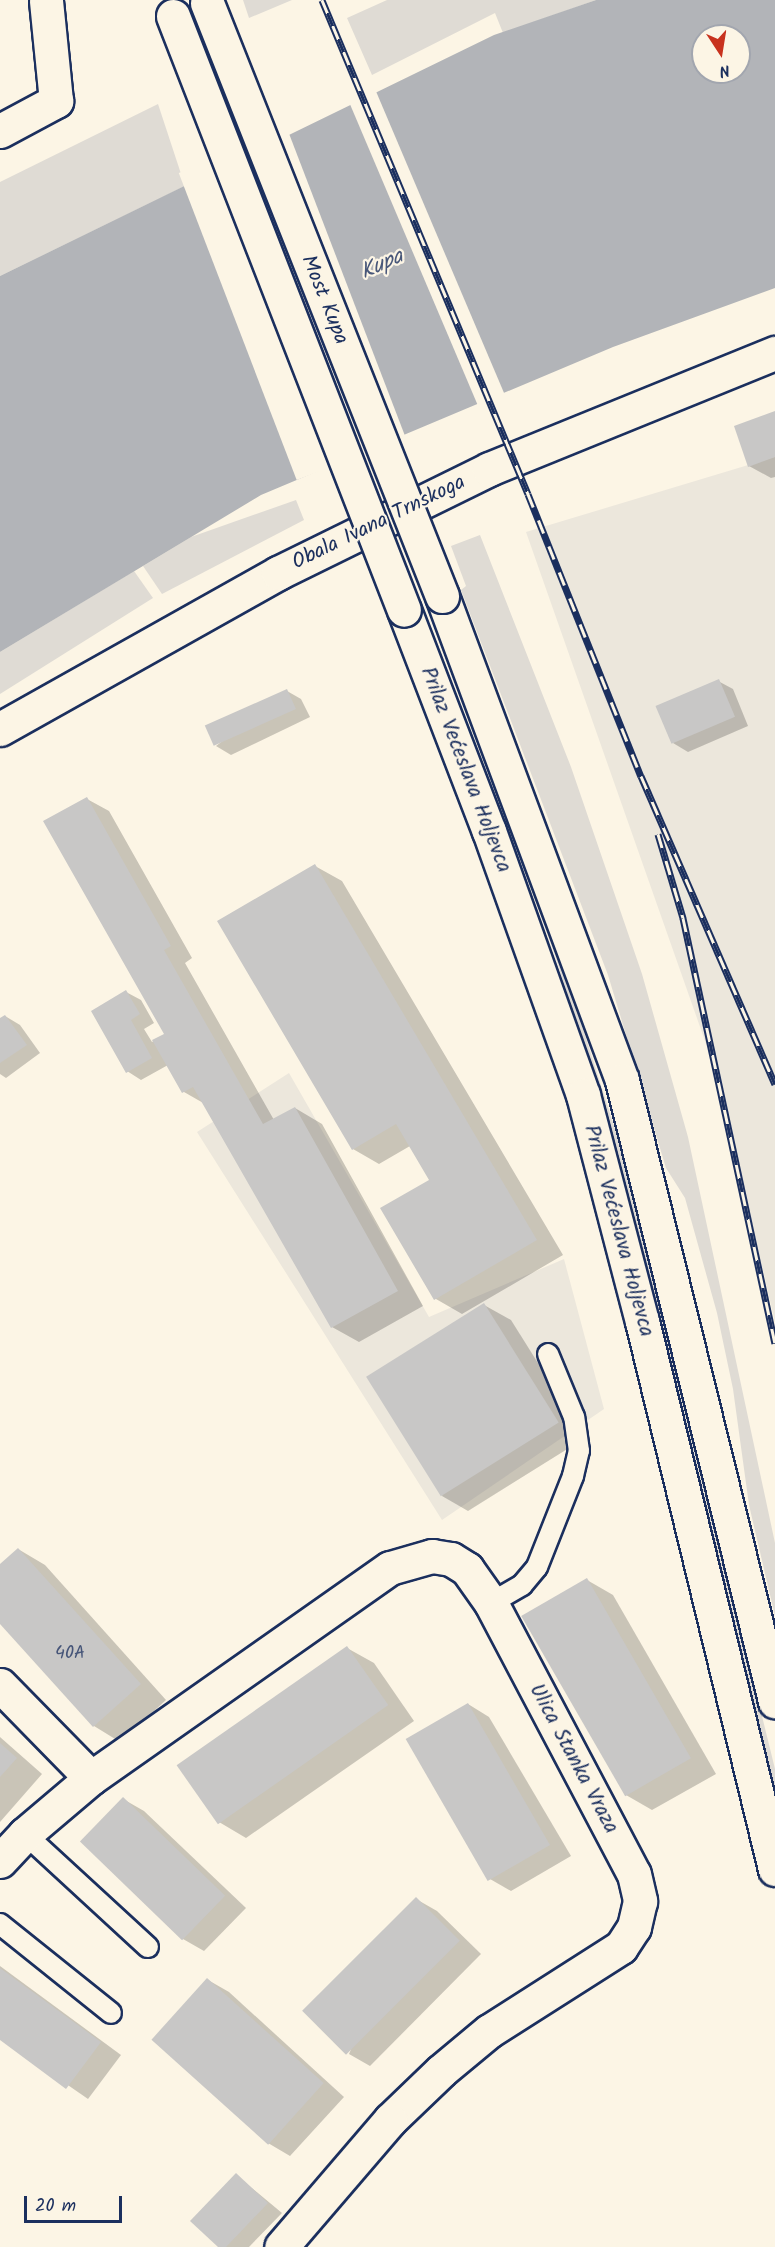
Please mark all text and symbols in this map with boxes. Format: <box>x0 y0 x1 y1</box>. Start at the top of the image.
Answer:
north arrow <box>691 24 751 84</box>
text: N <box>717 57 732 83</box>
water label: Kupa <box>356 244 408 286</box>
street label: Most Kupa <box>295 252 353 348</box>
street label: Obala Ivana Trnskoga <box>288 470 470 576</box>
street label: Prilaz Većeslava Holjevca <box>414 664 516 876</box>
street label: Prilaz Većeslava Holjevca <box>578 1122 658 1340</box>
house number: 40A <box>55 1643 85 1665</box>
street label: Ulica Stanka Vraza <box>523 1680 623 1838</box>
scale bar <box>27 2184 124 2222</box>
text: 20 m <box>35 2192 76 2221</box>

